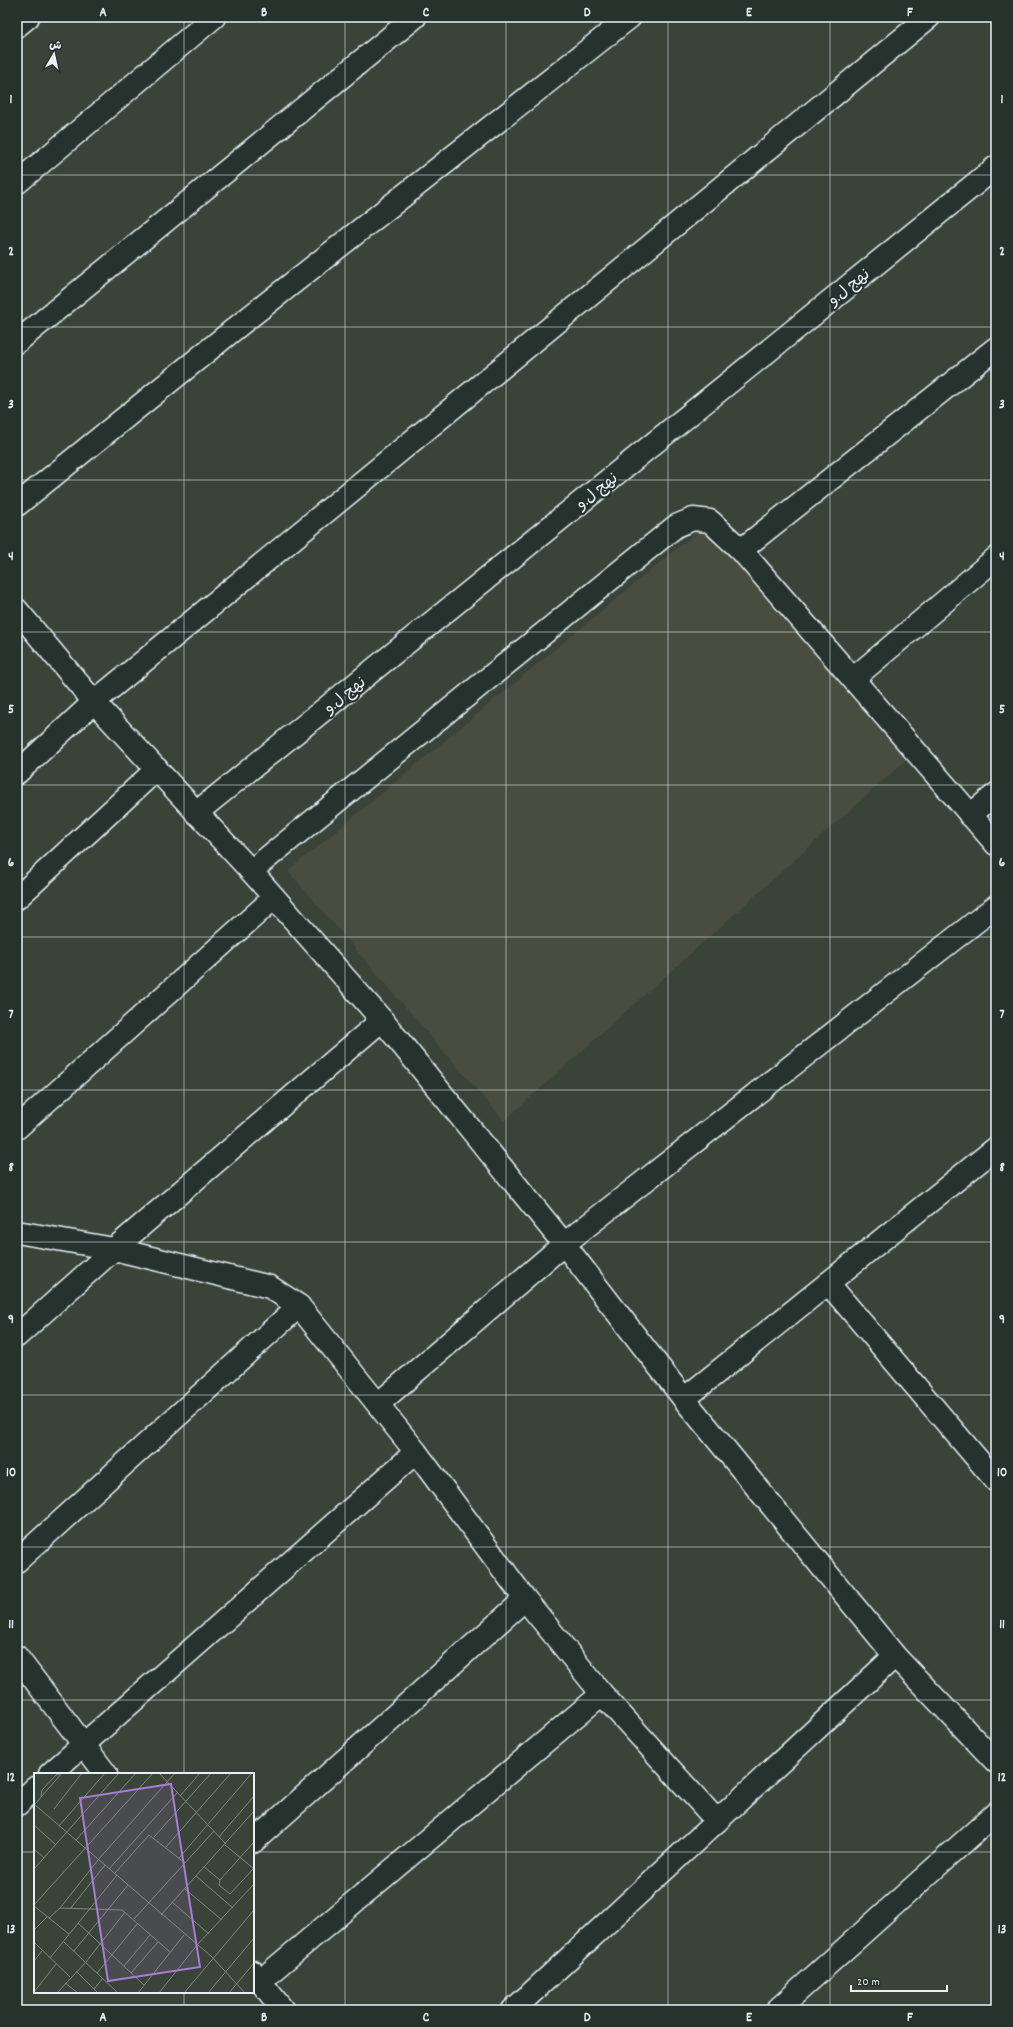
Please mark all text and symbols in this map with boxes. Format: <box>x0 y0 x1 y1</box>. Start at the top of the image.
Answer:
text: A <box>99 4 107 23</box>
text: B <box>261 4 267 23</box>
text: C <box>423 4 430 23</box>
text: D <box>584 4 591 23</box>
text: E <box>746 4 753 23</box>
text: F <box>907 4 913 23</box>
north arrow <box>34 34 74 74</box>
text: ش <box>48 37 62 55</box>
text: 1 <box>10 91 13 110</box>
text: 1 <box>1001 91 1004 110</box>
text: 2 <box>8 243 14 262</box>
text: 2 <box>999 243 1005 262</box>
street label: نهج ل.و <box>822 264 876 313</box>
text: 3 <box>8 396 14 415</box>
text: 3 <box>999 396 1005 415</box>
street label: نهج ل.و <box>570 468 624 517</box>
text: 4 <box>8 548 14 567</box>
text: 4 <box>999 548 1005 567</box>
street label: نهج ل.و <box>318 672 372 721</box>
text: 5 <box>8 701 14 720</box>
text: 5 <box>999 701 1005 720</box>
text: 6 <box>8 854 15 873</box>
text: 6 <box>999 854 1006 873</box>
text: 7 <box>9 1006 14 1025</box>
text: 7 <box>1000 1006 1005 1025</box>
text: 8 <box>8 1159 14 1178</box>
text: 8 <box>999 1159 1005 1178</box>
text: 9 <box>8 1311 14 1330</box>
text: 9 <box>999 1311 1005 1330</box>
text: 10 <box>6 1464 16 1483</box>
text: 10 <box>997 1464 1007 1483</box>
text: 11 <box>8 1616 14 1635</box>
text: 11 <box>999 1616 1005 1635</box>
text: 12 <box>7 1769 16 1788</box>
text: 12 <box>998 1769 1007 1788</box>
inset map <box>34 1773 254 1993</box>
text: 13 <box>7 1921 16 1940</box>
text: 13 <box>998 1921 1007 1940</box>
scale bar <box>851 1967 947 1993</box>
text: 20 m <box>857 1974 880 1991</box>
text: A <box>99 2009 107 2027</box>
text: B <box>261 2009 267 2027</box>
text: C <box>423 2009 430 2027</box>
text: D <box>584 2009 591 2027</box>
text: E <box>746 2009 753 2027</box>
text: F <box>907 2009 913 2027</box>

